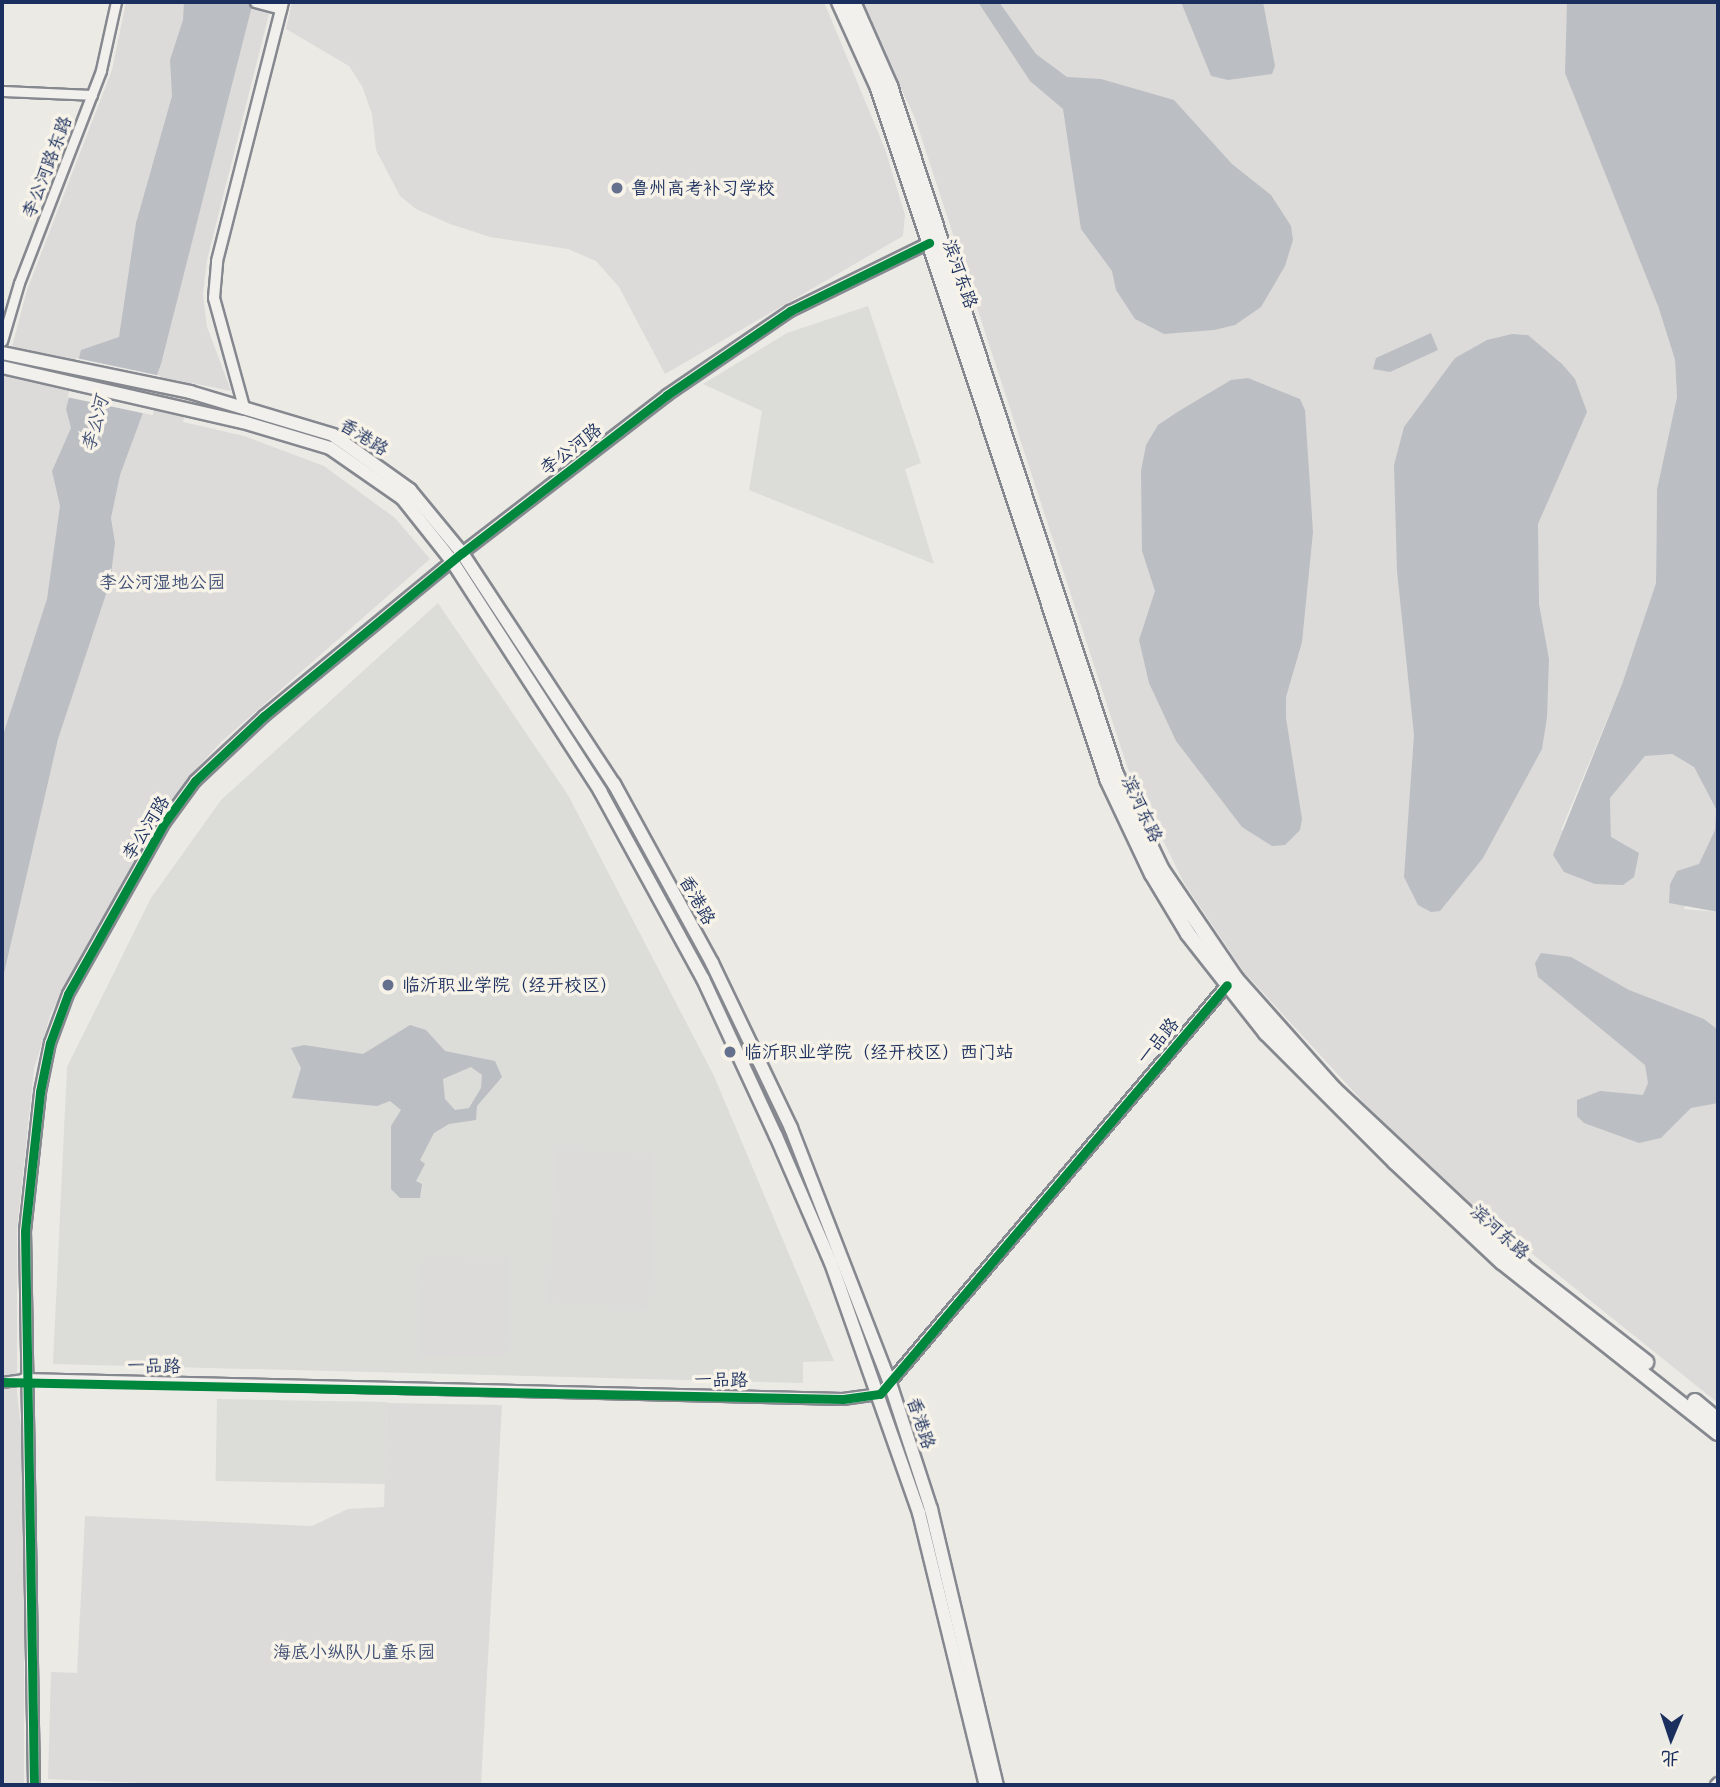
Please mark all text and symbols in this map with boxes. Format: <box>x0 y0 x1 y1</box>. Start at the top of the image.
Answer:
street label: 李公河路东路 <box>18 113 76 221</box>
place label: 鲁州高考补习学校 <box>631 177 775 199</box>
marker: 鲁州高考补习学校 <box>609 180 625 196</box>
street label: 滨河东路 <box>938 236 982 312</box>
water label: 李公河 <box>77 394 113 454</box>
street label: 香港路 <box>335 414 393 460</box>
street label: 李公河路 <box>536 418 606 480</box>
park label: 李公河湿地公园 <box>99 571 225 593</box>
street label: 滨河东路 <box>1117 772 1167 846</box>
street label: 李公河路 <box>118 792 174 864</box>
street label: 香港路 <box>674 871 720 929</box>
place label: 临沂职业学院（经开校区） <box>402 974 618 996</box>
marker: 临沂职业学院（经开校区） <box>380 977 396 993</box>
street label: 一品路 <box>1132 1013 1184 1069</box>
place label: 临沂职业学院（经开校区）西门站 <box>744 1041 1014 1063</box>
marker: 临沂职业学院（经开校区）西门站 <box>722 1044 738 1060</box>
street label: 滨河东路 <box>1466 1200 1534 1264</box>
street label: 一品路 <box>127 1355 181 1377</box>
street label: 一品路 <box>694 1369 748 1391</box>
street label: 香港路 <box>902 1394 940 1452</box>
park label: 海底小纵队儿童乐园 <box>273 1641 435 1663</box>
north arrow <box>1636 1703 1706 1773</box>
text: 北 <box>1660 1747 1680 1771</box>

